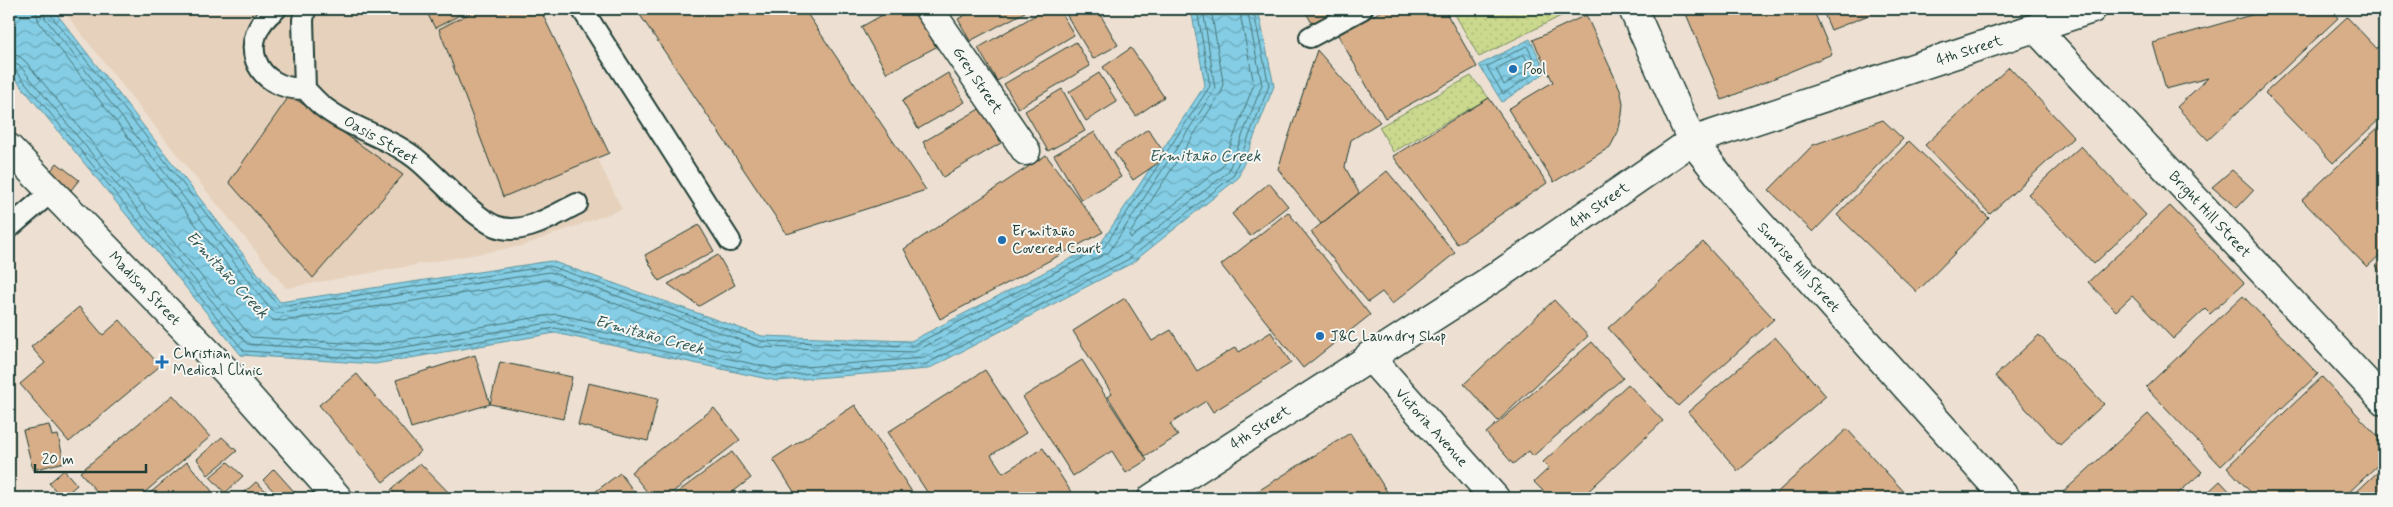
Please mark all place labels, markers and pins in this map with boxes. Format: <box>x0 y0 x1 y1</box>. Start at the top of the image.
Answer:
place label: Pool <box>1523 60 1546 80</box>
marker: Pool <box>1507 63 1519 75</box>
place label: Ermitaño Covered Court <box>1012 222 1101 259</box>
marker: Ermitaño Covered Court <box>996 234 1008 246</box>
place label: J&C Laundry Shop <box>1330 327 1446 347</box>
marker: J&C Laundry Shop <box>1314 330 1326 342</box>
place label: Christian Medical Clinic <box>173 344 263 381</box>
marker: Christian Medical Clinic <box>155 355 169 369</box>

